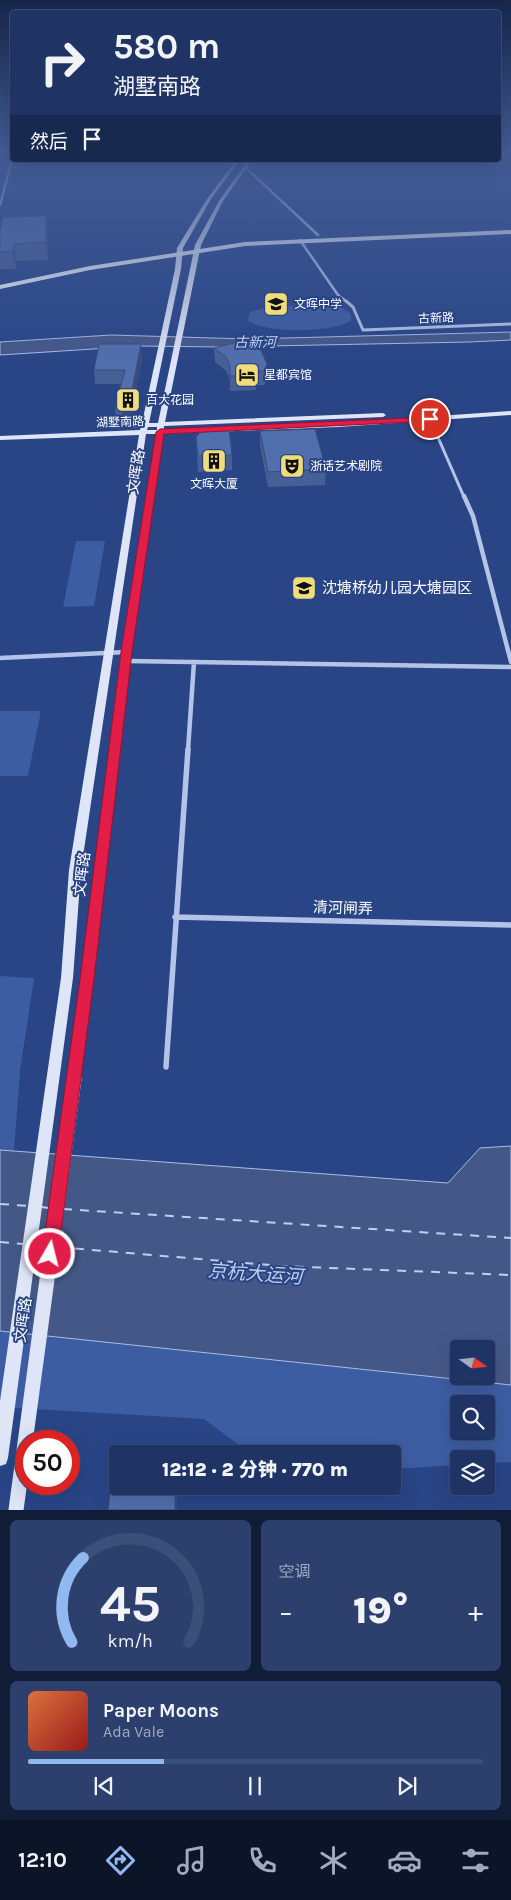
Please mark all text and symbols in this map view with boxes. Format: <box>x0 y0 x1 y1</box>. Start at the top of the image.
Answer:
text: 580 m <box>113 26 220 67</box>
icon: right <box>30 30 95 95</box>
text: 湖墅南路 <box>113 74 201 100</box>
icon: arrive <box>78 125 106 153</box>
text: 然后 <box>30 131 68 153</box>
school or university icon: 文晖中学 <box>263 291 289 317</box>
place label: 文晖中学 <box>294 297 342 311</box>
street label: 古新路 <box>418 310 454 326</box>
water label: 古新河 <box>234 334 279 351</box>
hotel icon: 星都宾馆 <box>234 362 260 388</box>
place label: 星都宾馆 <box>264 368 312 382</box>
building icon: 百大花园 <box>115 387 141 413</box>
place label: 百大花园 <box>146 393 194 407</box>
pin <box>409 398 451 440</box>
icon: arrive <box>416 405 444 433</box>
street label: 湖墅南路 <box>96 414 144 430</box>
street label: 文晖路 <box>124 448 148 496</box>
building icon: 文晖大厦 <box>201 448 227 474</box>
theatre icon: 浙话艺术剧院 <box>279 453 305 479</box>
place label: 浙话艺术剧院 <box>310 459 382 473</box>
place label: 文晖大厦 <box>190 477 238 491</box>
school or university icon: 沈塘桥幼儿园大塘园区 <box>291 575 317 601</box>
place label: 沈塘桥幼儿园大塘园区 <box>322 579 472 597</box>
street label: 文晖路 <box>70 851 94 897</box>
street label: 清河闸弄 <box>313 898 373 918</box>
position arrow <box>23 1227 75 1279</box>
water label: 京杭大运河 <box>207 1260 307 1289</box>
street label: 文晖路 <box>11 1296 35 1344</box>
north arrow <box>450 1340 495 1385</box>
map controls <box>450 1340 495 1495</box>
button: search <box>450 1395 495 1440</box>
speed limit sign: 50 <box>15 1430 80 1495</box>
button: layers <box>450 1450 495 1495</box>
text: 12:12 · 2 分钟 · 770 m <box>162 1459 348 1481</box>
text: 空调 <box>279 1562 311 1581</box>
text: 45 <box>100 1573 161 1634</box>
text: 19° <box>353 1588 409 1633</box>
text: − <box>279 1595 293 1628</box>
text: + <box>468 1595 483 1628</box>
text: km/h <box>108 1631 153 1652</box>
text: Paper Moons <box>103 1700 219 1722</box>
text: Ada Vale <box>103 1722 164 1741</box>
icon: previous <box>90 1772 118 1800</box>
icon: pause <box>241 1772 269 1800</box>
icon: next <box>393 1772 421 1800</box>
icon: directions <box>103 1843 138 1878</box>
icon: music <box>174 1843 209 1878</box>
icon: phone <box>245 1843 280 1878</box>
icon: climate <box>316 1843 351 1878</box>
icon: car <box>387 1843 422 1878</box>
icon: filters <box>458 1843 493 1878</box>
text: 12:10 <box>18 1847 67 1873</box>

